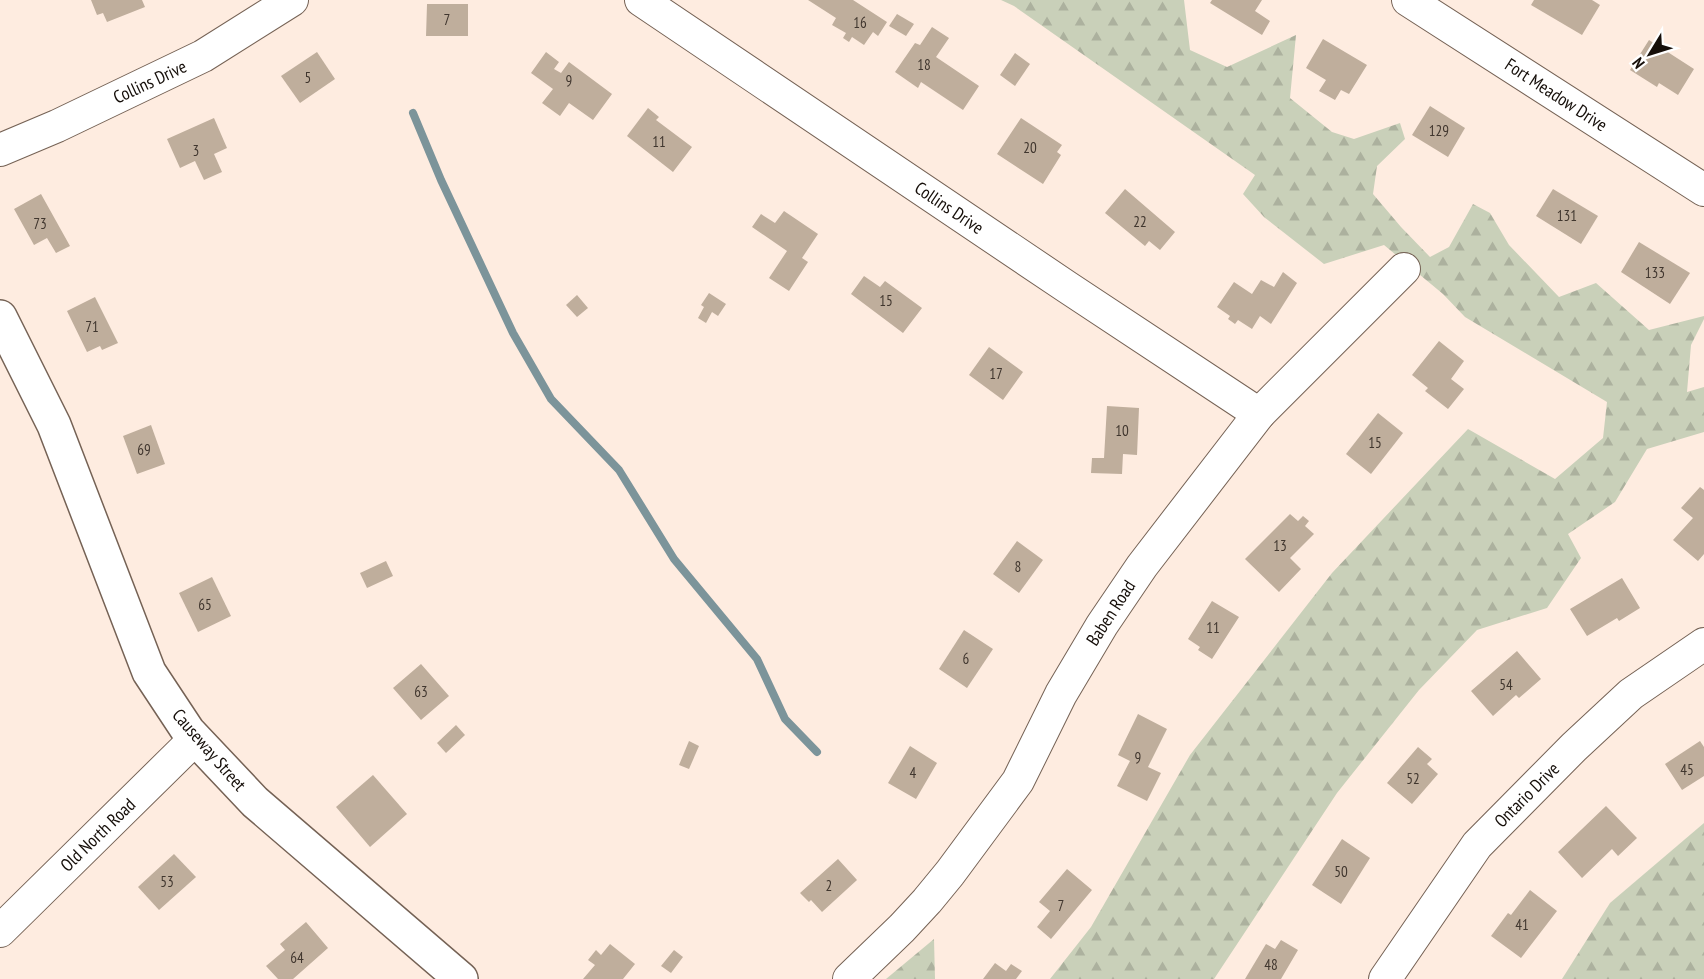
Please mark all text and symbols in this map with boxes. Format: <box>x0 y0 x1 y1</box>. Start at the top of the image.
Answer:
house number: 7 <box>444 10 450 29</box>
house number: 16 <box>853 13 867 32</box>
north arrow <box>1620 24 1680 84</box>
street label: Fort Meadow Drive <box>1501 53 1612 136</box>
text: N <box>1628 54 1649 73</box>
street label: Collins Drive <box>109 55 190 109</box>
house number: 18 <box>917 55 931 74</box>
house number: 5 <box>305 68 311 87</box>
house number: 9 <box>566 71 572 90</box>
house number: 129 <box>1429 121 1449 140</box>
house number: 11 <box>652 132 666 151</box>
house number: 20 <box>1023 138 1037 157</box>
house number: 3 <box>193 141 199 160</box>
street label: Collins Drive <box>910 176 988 239</box>
house number: 131 <box>1557 206 1577 225</box>
house number: 22 <box>1133 212 1147 231</box>
house number: 73 <box>33 214 47 233</box>
house number: 133 <box>1645 263 1665 282</box>
house number: 15 <box>879 291 893 310</box>
house number: 71 <box>85 317 99 336</box>
house number: 17 <box>989 364 1003 383</box>
house number: 10 <box>1115 421 1129 440</box>
house number: 15 <box>1368 433 1382 452</box>
house number: 69 <box>137 440 151 459</box>
house number: 13 <box>1273 536 1287 555</box>
house number: 8 <box>1015 557 1021 576</box>
street label: Baben Road <box>1081 576 1140 650</box>
house number: 65 <box>198 595 212 614</box>
house number: 11 <box>1206 618 1220 637</box>
house number: 6 <box>963 649 970 668</box>
house number: 54 <box>1499 675 1513 694</box>
house number: 63 <box>414 682 428 701</box>
street label: Causeway Street <box>167 704 251 796</box>
house number: 9 <box>1135 748 1141 767</box>
street label: Ontario Drive <box>1489 757 1564 832</box>
house number: 45 <box>1680 760 1694 779</box>
house number: 4 <box>910 763 917 782</box>
house number: 52 <box>1406 769 1420 788</box>
street label: Old North Road <box>55 793 140 876</box>
house number: 50 <box>1334 862 1348 881</box>
house number: 53 <box>160 872 174 891</box>
house number: 2 <box>826 876 832 895</box>
house number: 7 <box>1058 896 1064 915</box>
house number: 41 <box>1515 915 1529 934</box>
house number: 64 <box>290 948 304 967</box>
house number: 48 <box>1264 955 1278 974</box>

